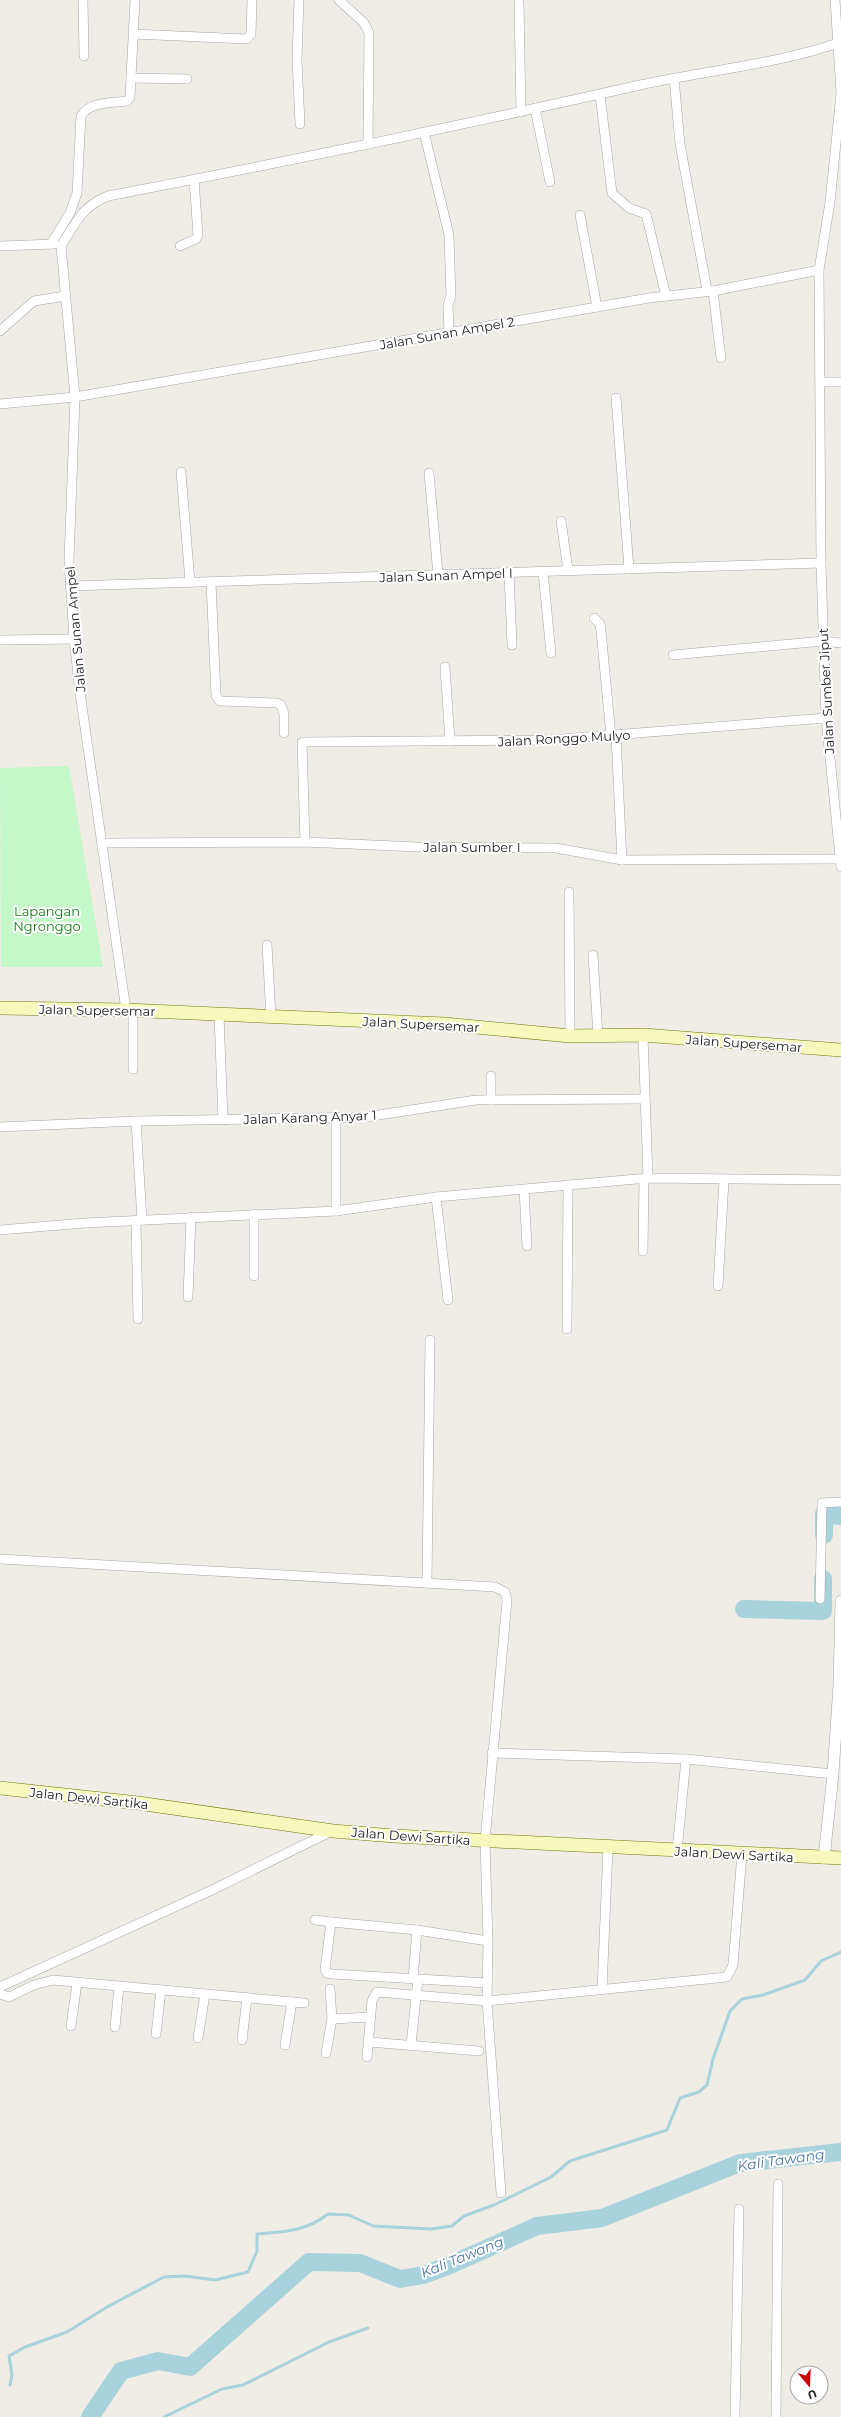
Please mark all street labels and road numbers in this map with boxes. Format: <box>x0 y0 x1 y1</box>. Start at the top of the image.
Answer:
street label: Jalan Sunan Ampel 2 <box>377 313 516 353</box>
street label: Jalan Sunan Ampel <box>62 565 89 694</box>
street label: Jalan Sunan Ampel I <box>378 565 513 585</box>
street label: Jalan Sumber Jiput <box>815 628 837 755</box>
street label: Jalan Ronggo Mulyo <box>496 727 631 750</box>
street label: Jalan Sumber I <box>422 839 521 855</box>
street label: Jalan Supersemar <box>37 1001 156 1019</box>
street label: Jalan Supersemar <box>361 1013 480 1035</box>
street label: Jalan Supersemar <box>684 1031 803 1055</box>
street label: Jalan Karang Anyar 1 <box>242 1107 377 1127</box>
street label: Jalan Dewi Sartika <box>28 1784 149 1812</box>
street label: Jalan Dewi Sartika <box>350 1824 471 1848</box>
street label: Jalan Dewi Sartika <box>673 1843 794 1865</box>

